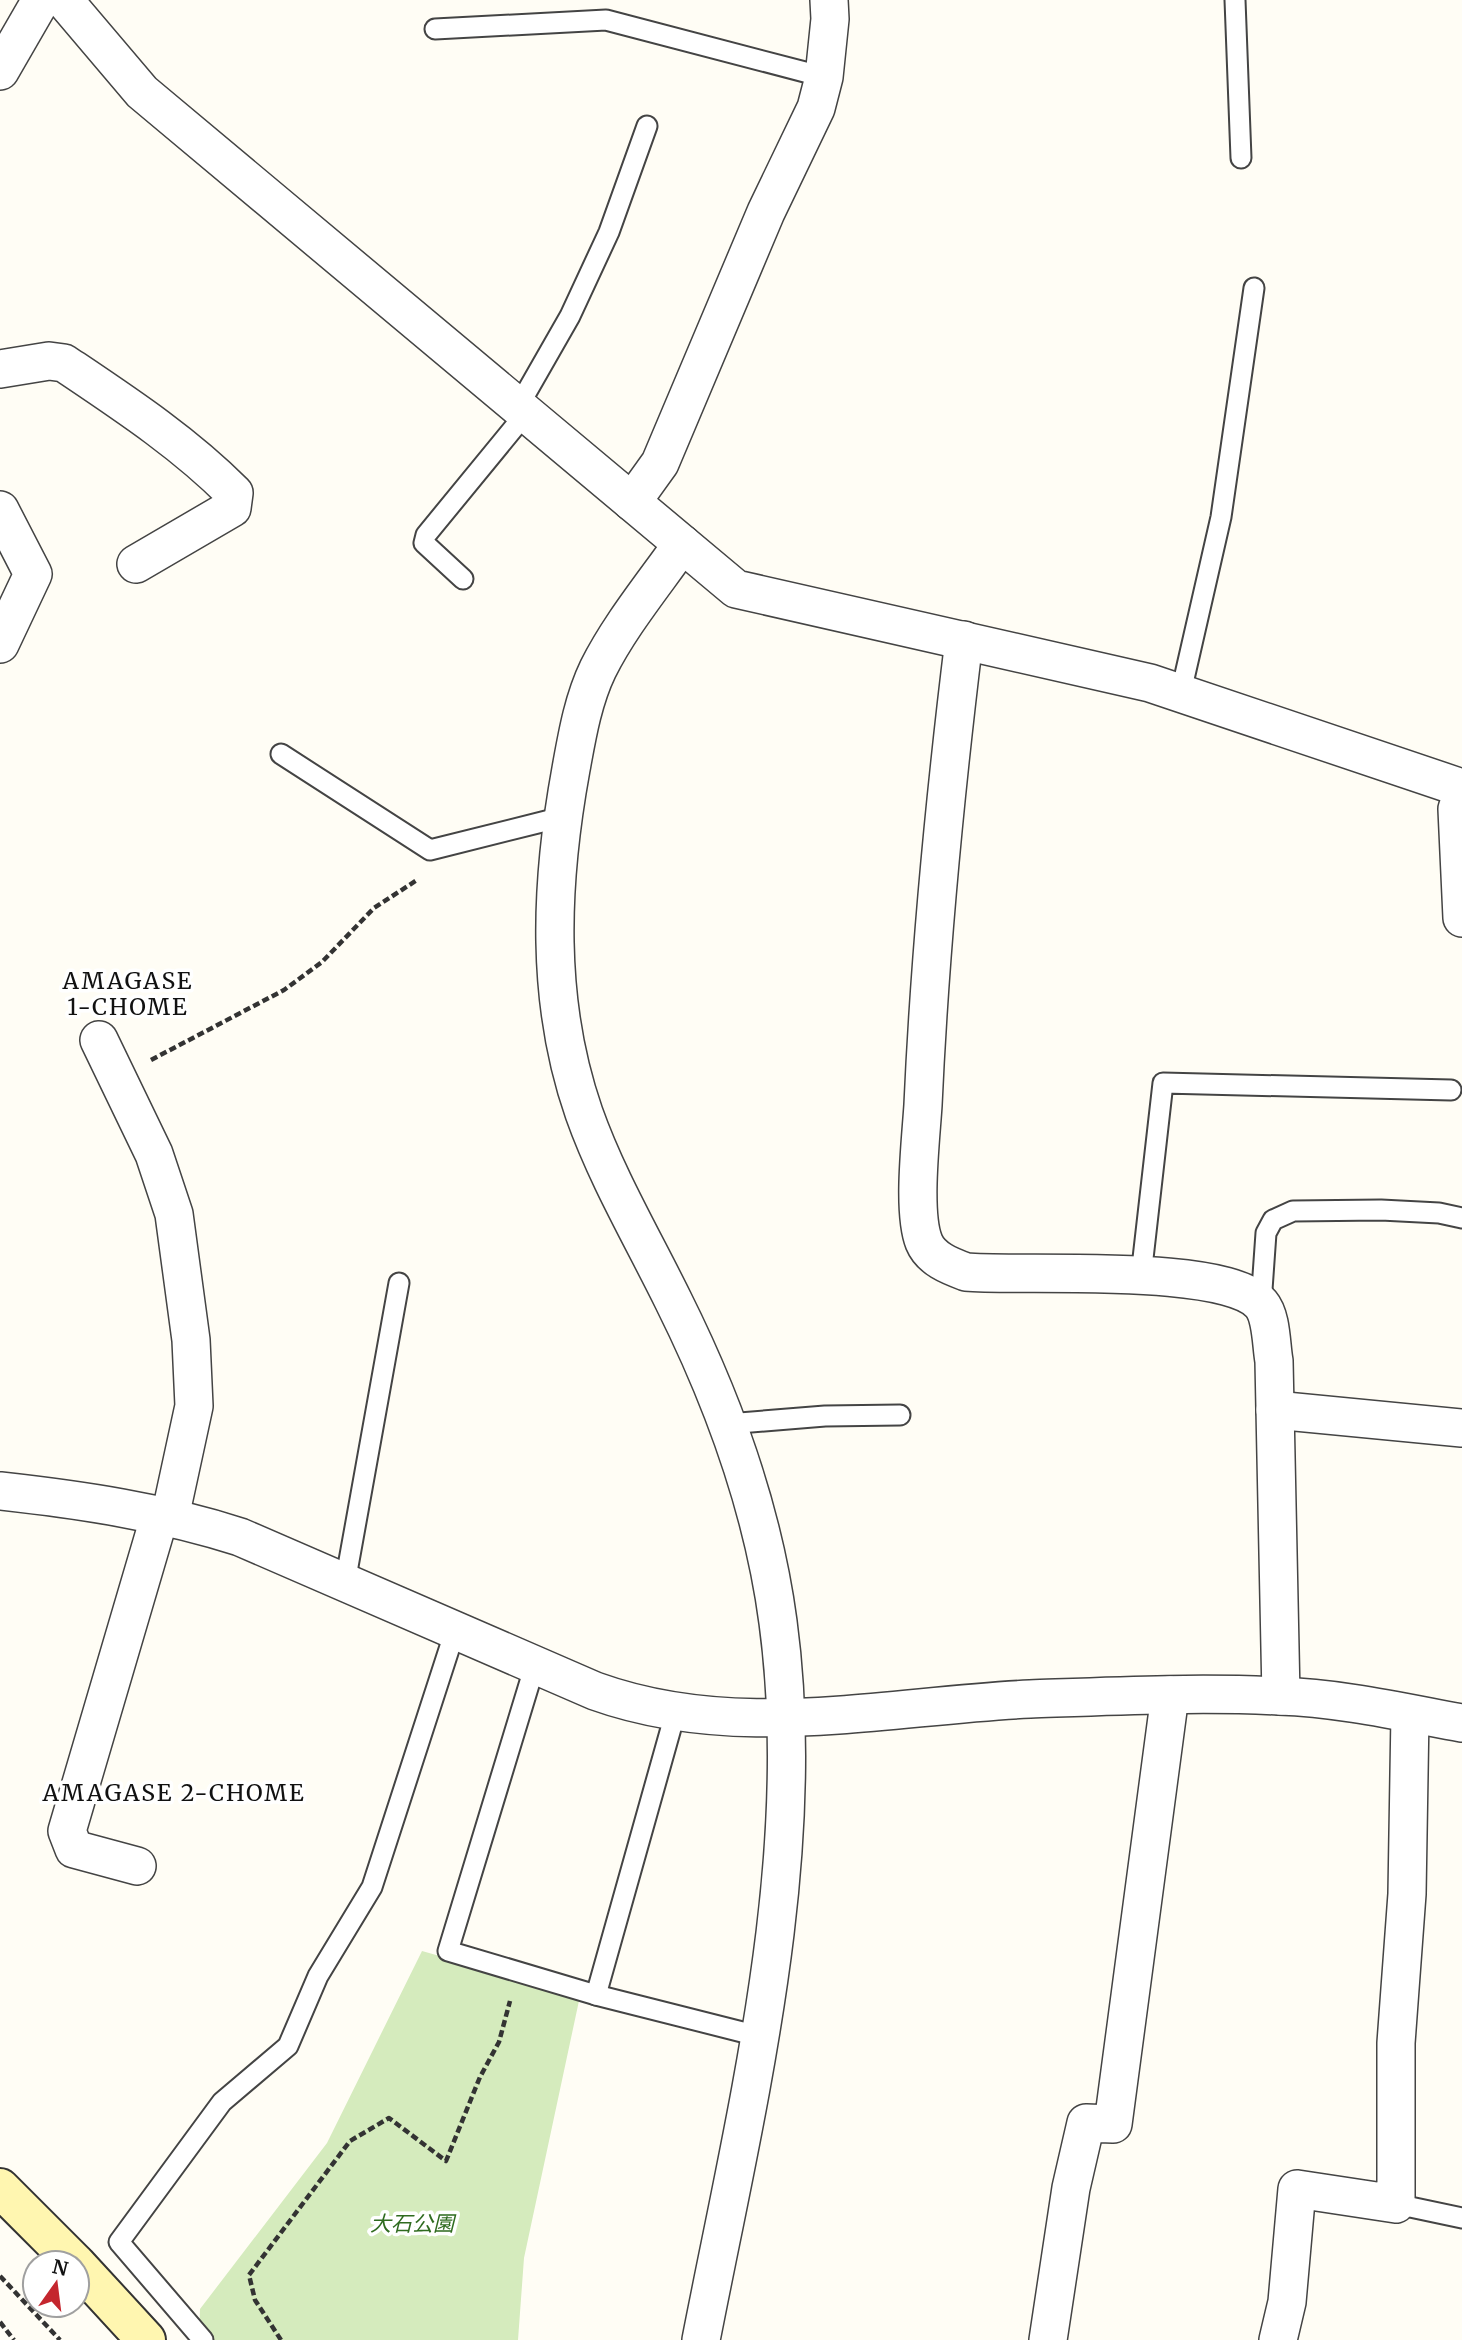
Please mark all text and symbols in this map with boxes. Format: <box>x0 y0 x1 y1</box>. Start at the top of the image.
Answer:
district label: AMAGASE 1-CHOME <box>62 966 193 1021</box>
district label: AMAGASE 2-CHOME <box>41 1778 306 1807</box>
park label: 大石公園 <box>370 2210 457 2237</box>
north arrow <box>21 2249 91 2319</box>
text: N <box>50 2254 70 2281</box>

